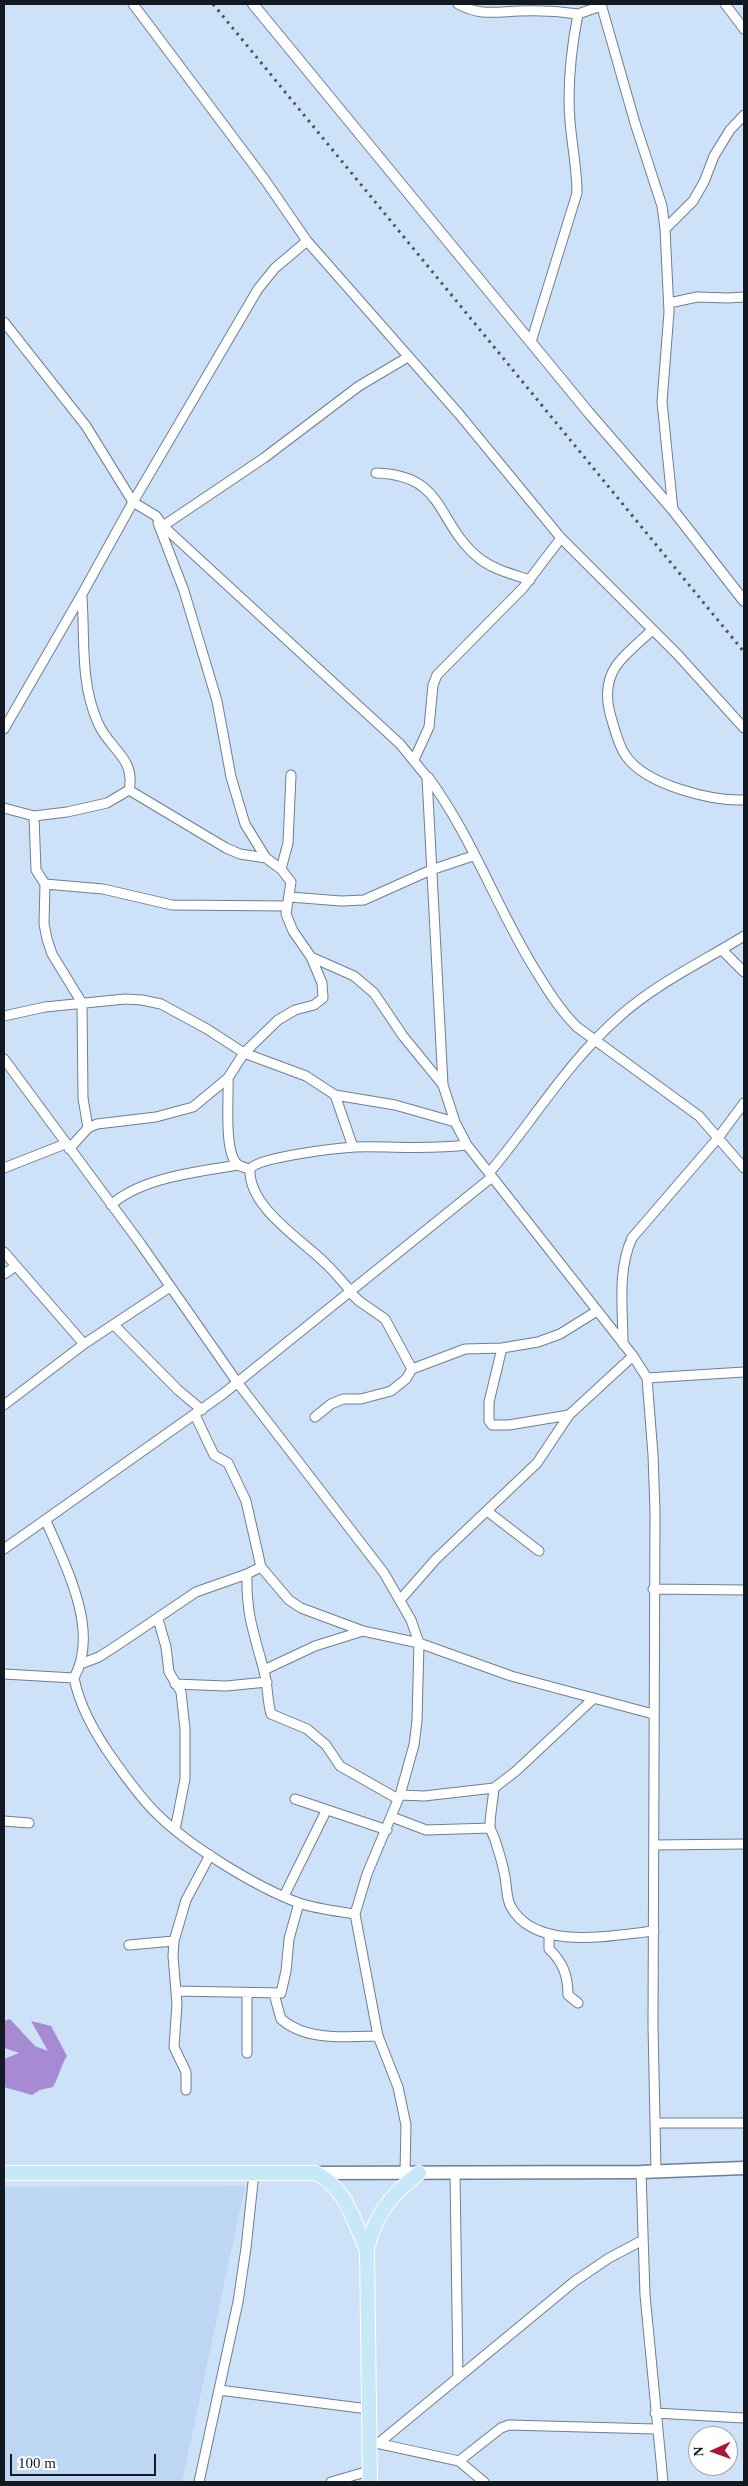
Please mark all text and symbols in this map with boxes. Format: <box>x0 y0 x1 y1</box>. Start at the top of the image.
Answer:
north arrow <box>688 2426 738 2476</box>
scale bar <box>12 2444 159 2476</box>
text: N <box>691 2446 706 2457</box>
text: 100 m <box>18 2455 56 2471</box>

